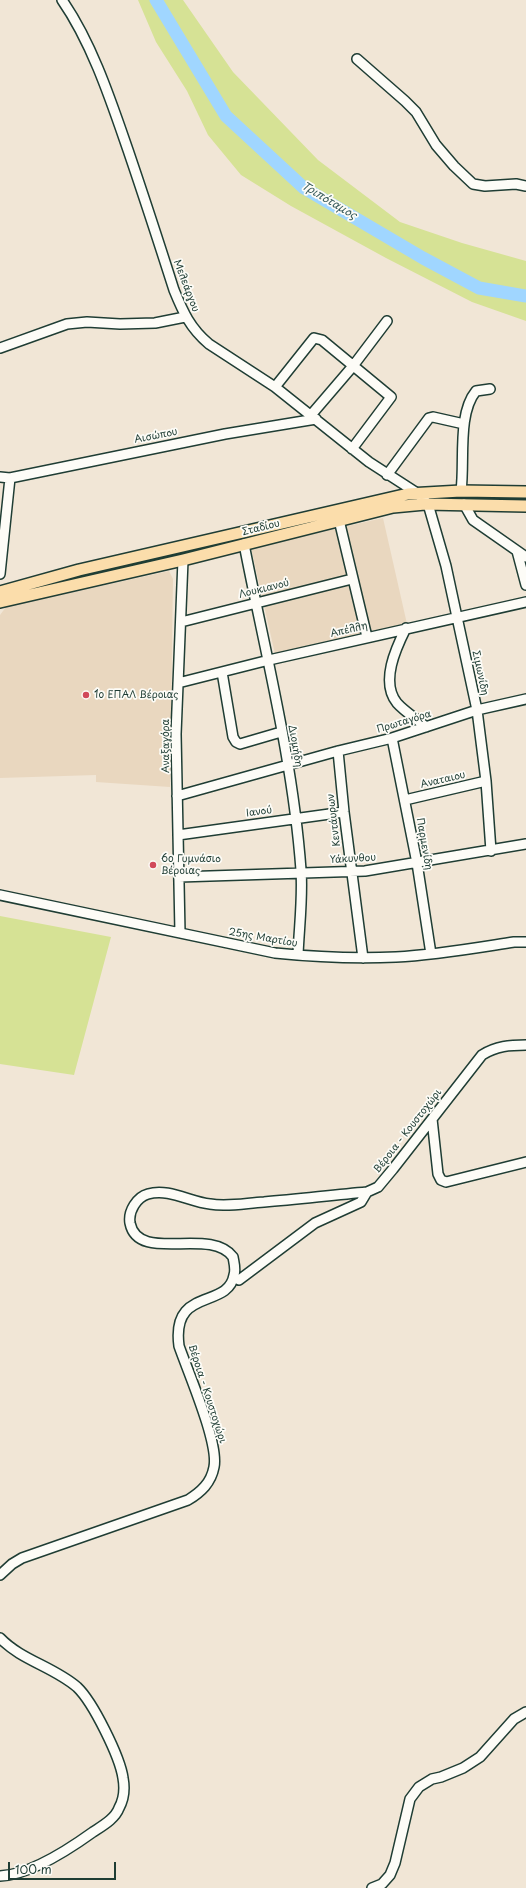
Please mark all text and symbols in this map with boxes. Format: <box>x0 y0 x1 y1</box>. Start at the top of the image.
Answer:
water label: Τριπόταμος <box>299 179 359 223</box>
street label: Μελεάργου <box>171 258 201 314</box>
street label: Αισώπου <box>133 426 179 446</box>
street label: Σταδίου <box>241 518 281 538</box>
street label: Λουκιανού <box>238 577 290 601</box>
street label: Απέλλη <box>329 620 369 640</box>
street label: Σιμωνίδη <box>469 649 491 697</box>
place label: 1ο ΕΠΑΛ Βέροιας <box>94 689 178 701</box>
marker: 1ο ΕΠΑΛ Βέροιας <box>81 690 91 700</box>
street label: Πρωταγόρα <box>375 708 433 736</box>
street label: Αναξαγόρα <box>160 719 172 773</box>
street label: Διομήδη <box>285 724 305 768</box>
street label: Αναταιου <box>419 769 467 791</box>
street label: Κεντάυρων <box>325 793 343 847</box>
street label: Ιανού <box>245 804 273 820</box>
street label: Παρμενίδη <box>414 817 434 871</box>
street label: Υάκυνθου <box>330 852 376 866</box>
place label: 6ο Γυμνάσιο Βέροιας <box>161 853 221 876</box>
marker: 6ο Γυμνάσιο Βέροιας <box>148 860 158 870</box>
street label: 25ης Μαρτίου <box>228 926 298 950</box>
street label: Βέροια - Κουστοχώρι <box>371 1087 445 1175</box>
street label: Βέροια - Κουστοχώρι <box>185 1343 229 1445</box>
scale bar <box>10 1854 118 1880</box>
text: 100 m <box>15 1860 52 1878</box>

